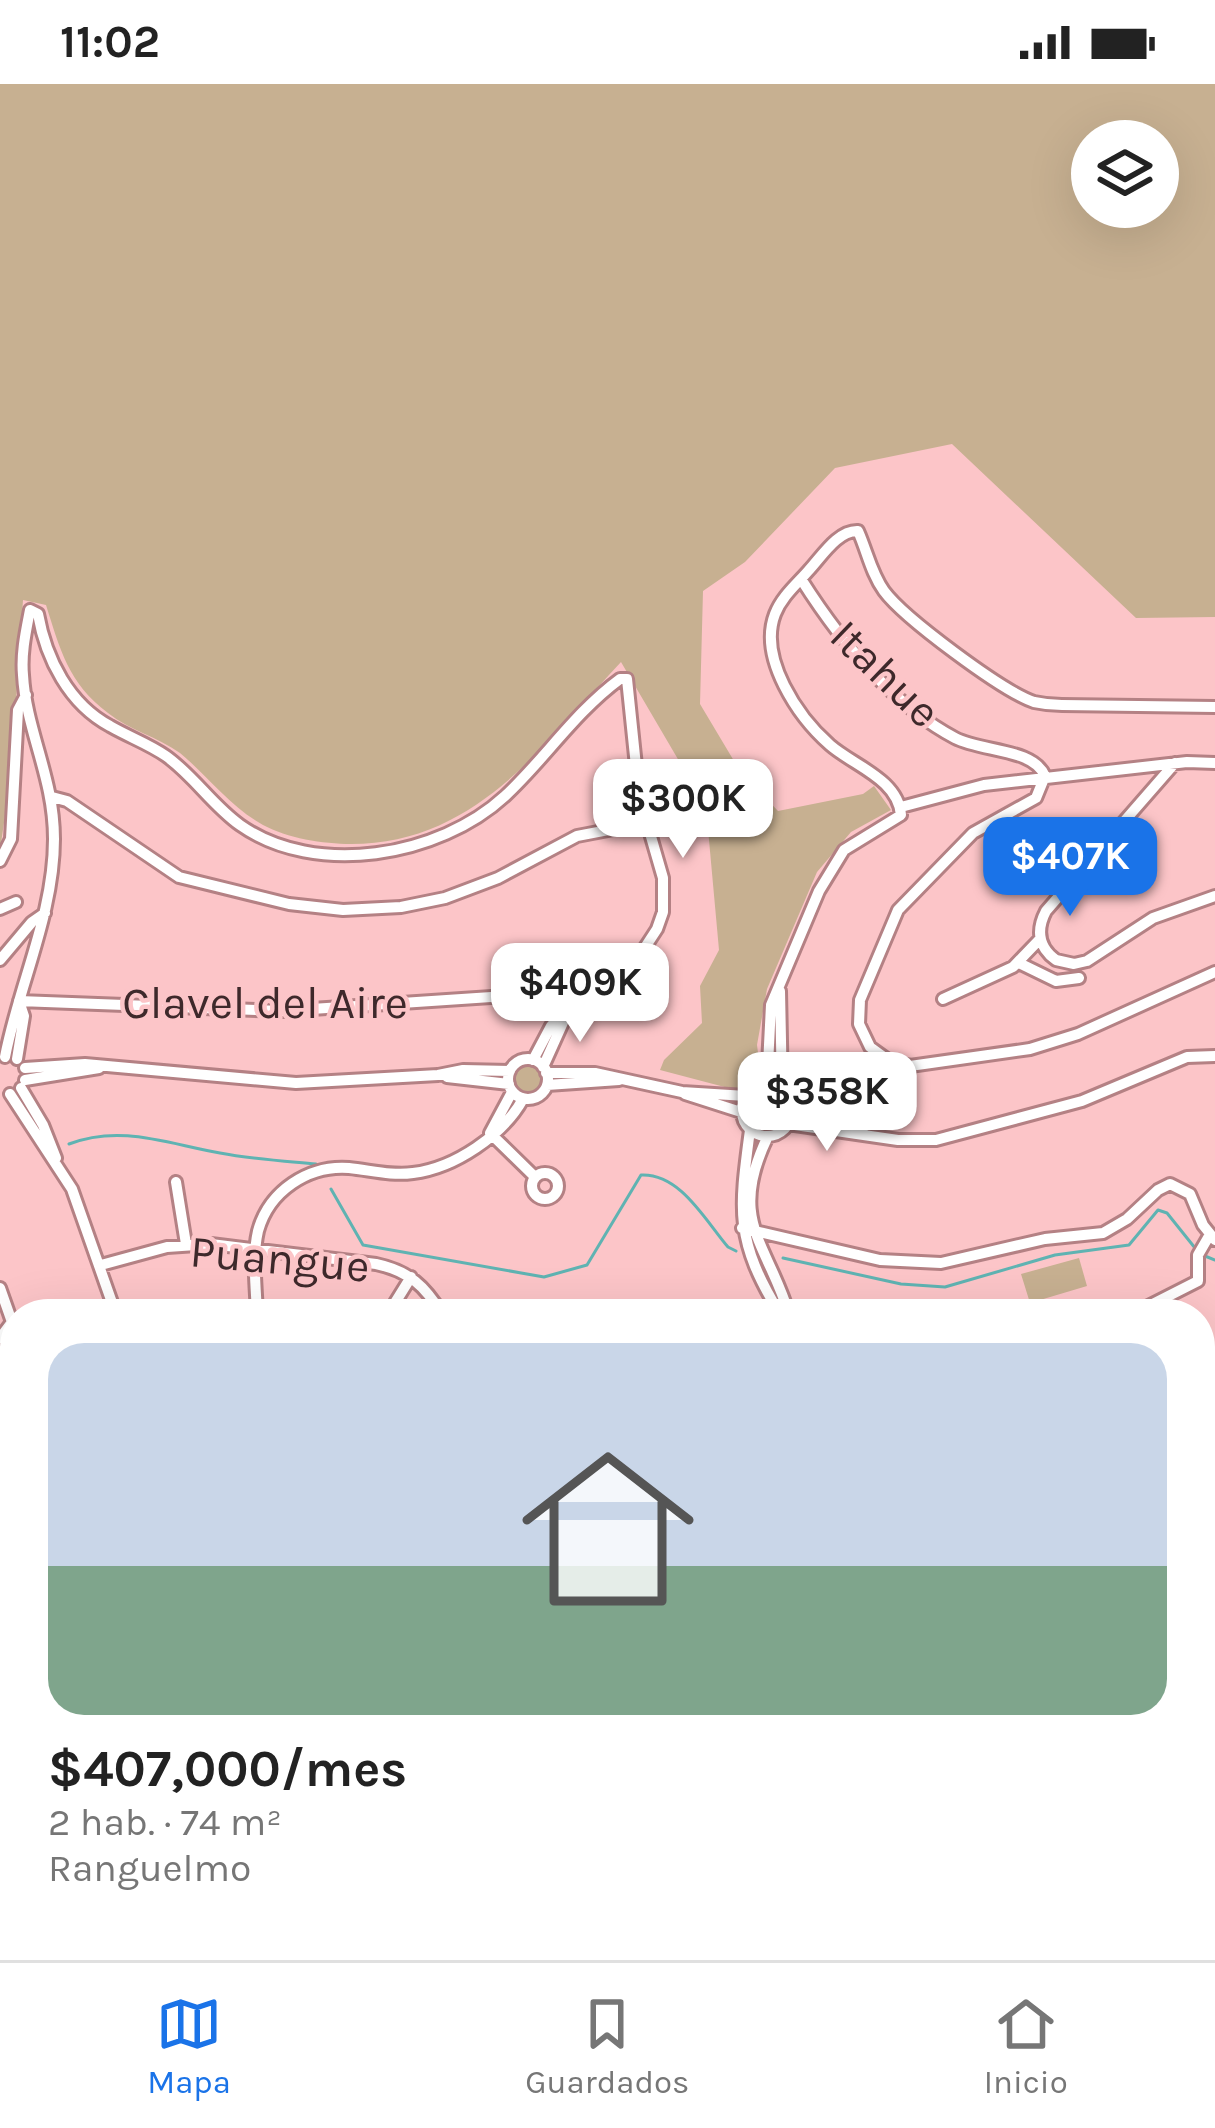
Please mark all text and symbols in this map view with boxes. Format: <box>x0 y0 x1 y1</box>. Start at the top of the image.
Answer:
text: 11:02 <box>60 16 160 68</box>
map controls <box>1071 120 1179 228</box>
button: layers <box>1071 120 1179 228</box>
street label: Itahue <box>820 609 951 738</box>
pin: $300K <box>599 759 767 861</box>
text: $300K <box>620 775 746 821</box>
pin: $407K <box>986 817 1154 919</box>
text: $407K <box>1010 833 1130 879</box>
pin: $409K <box>496 943 664 1045</box>
text: $409K <box>518 959 642 1005</box>
street label: Clavel del Aire <box>122 977 408 1029</box>
pin: $358K <box>743 1052 911 1154</box>
text: $358K <box>765 1068 889 1114</box>
street label: Puangue <box>188 1225 372 1294</box>
icon: home <box>500 1421 716 1637</box>
text: $407,000/mes <box>48 1739 407 1799</box>
text: 2 hab. · 74 m² <box>48 1799 282 1845</box>
text: Ranguelmo <box>48 1845 251 1891</box>
tab: Mapa <box>147 1991 231 2101</box>
tab: Guardados <box>525 1991 689 2101</box>
tab: Inicio <box>984 1991 1068 2101</box>

